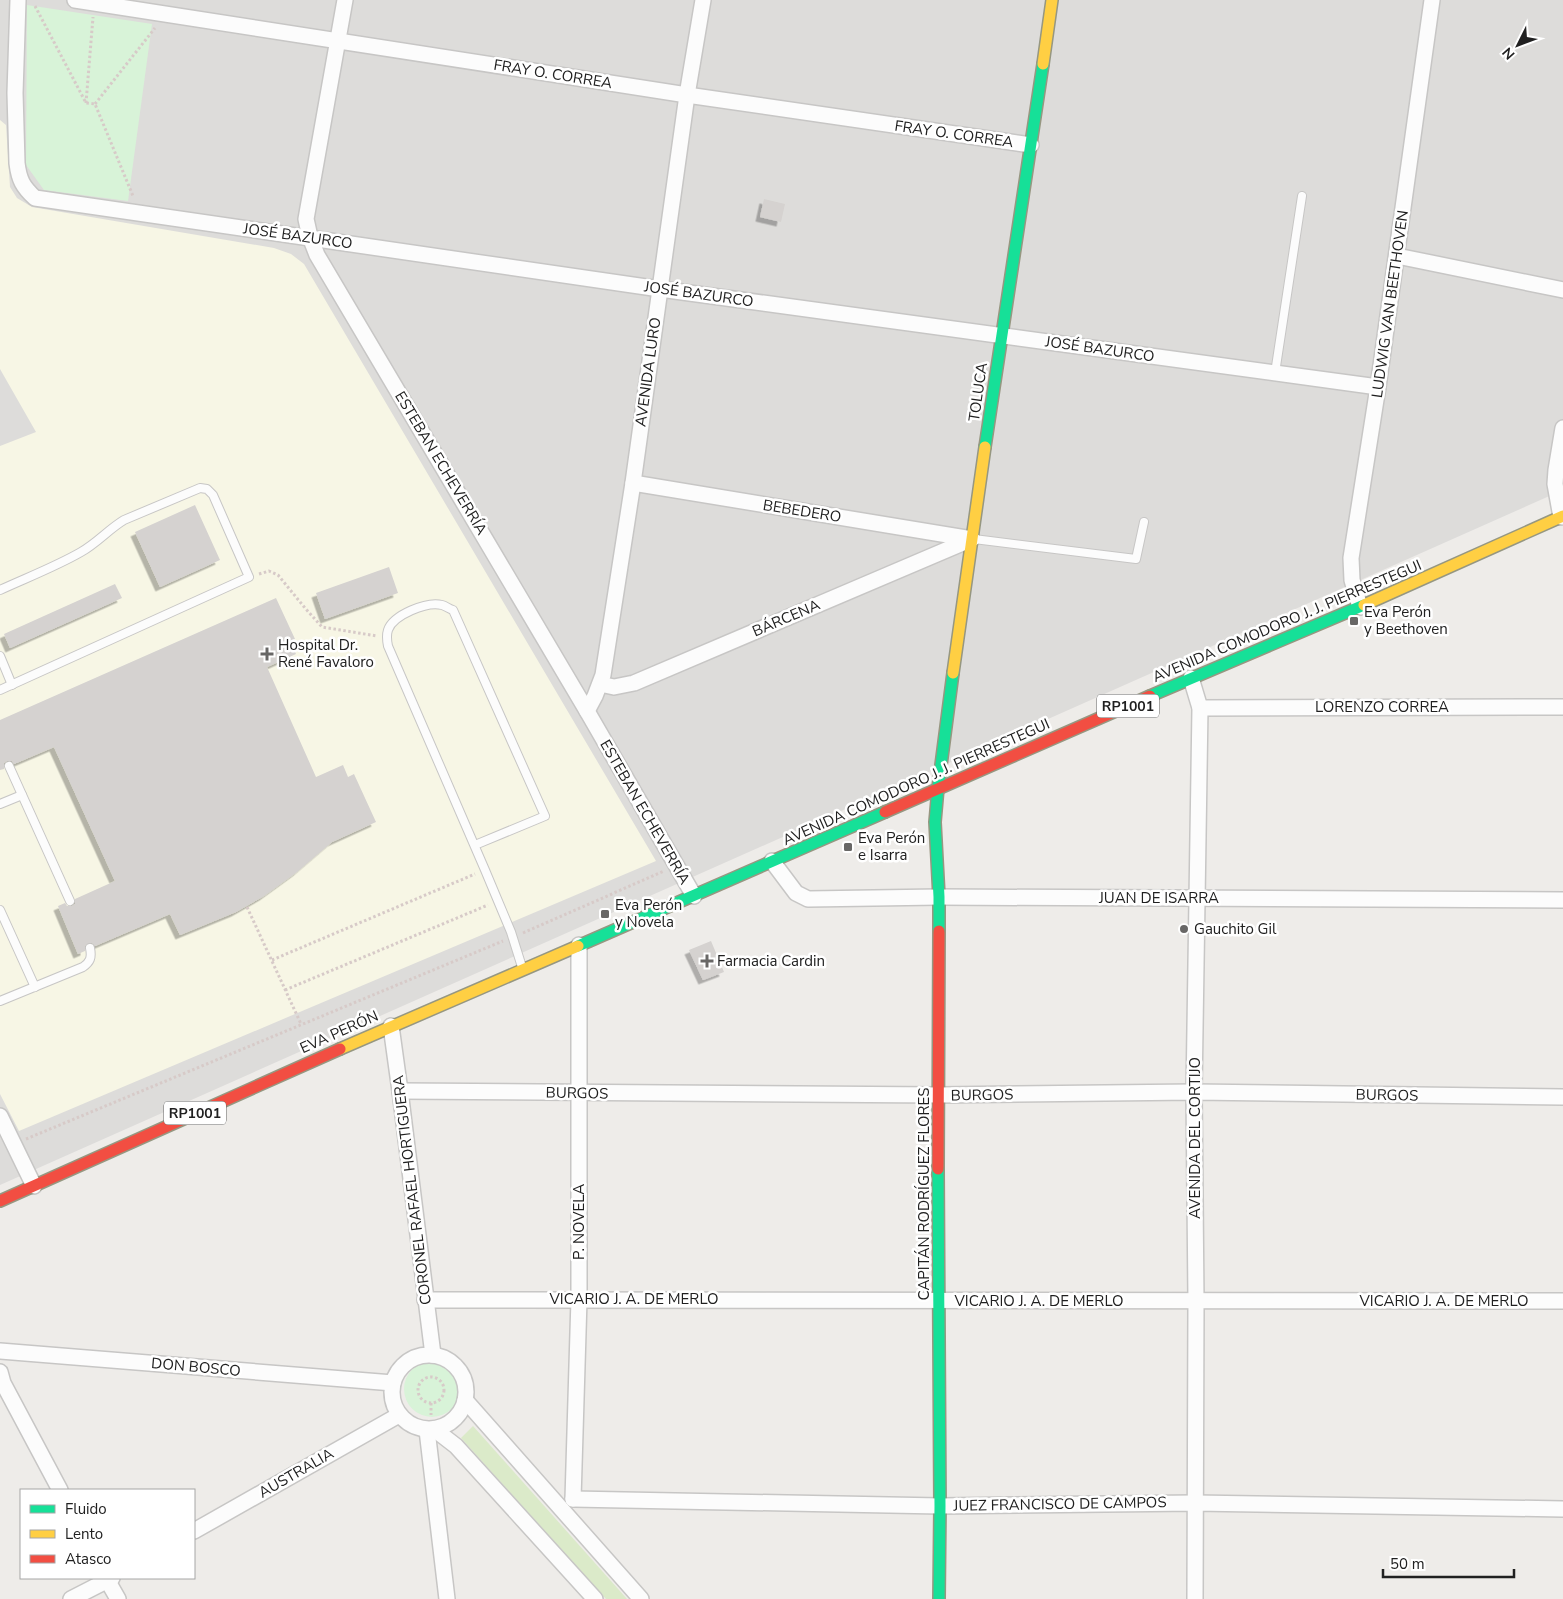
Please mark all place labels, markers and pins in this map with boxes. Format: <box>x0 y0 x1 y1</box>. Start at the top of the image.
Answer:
place label: Eva Perón y Beethoven <box>1364 602 1448 639</box>
marker: Eva Perón y Beethoven <box>1348 615 1360 627</box>
place label: Hospital Dr. René Favaloro <box>278 635 374 672</box>
marker: Hospital Dr. René Favaloro <box>260 647 274 661</box>
place label: Eva Perón e Isarra <box>858 828 925 865</box>
marker: Eva Perón e Isarra <box>842 841 854 853</box>
place label: Eva Perón y Novela <box>615 895 682 932</box>
marker: Eva Perón y Novela <box>599 908 611 920</box>
place label: Gauchito Gil <box>1194 919 1277 939</box>
marker: Gauchito Gil <box>1178 923 1190 935</box>
place label: Farmacia Cardin <box>717 951 825 971</box>
marker: Farmacia Cardin <box>701 955 713 967</box>

